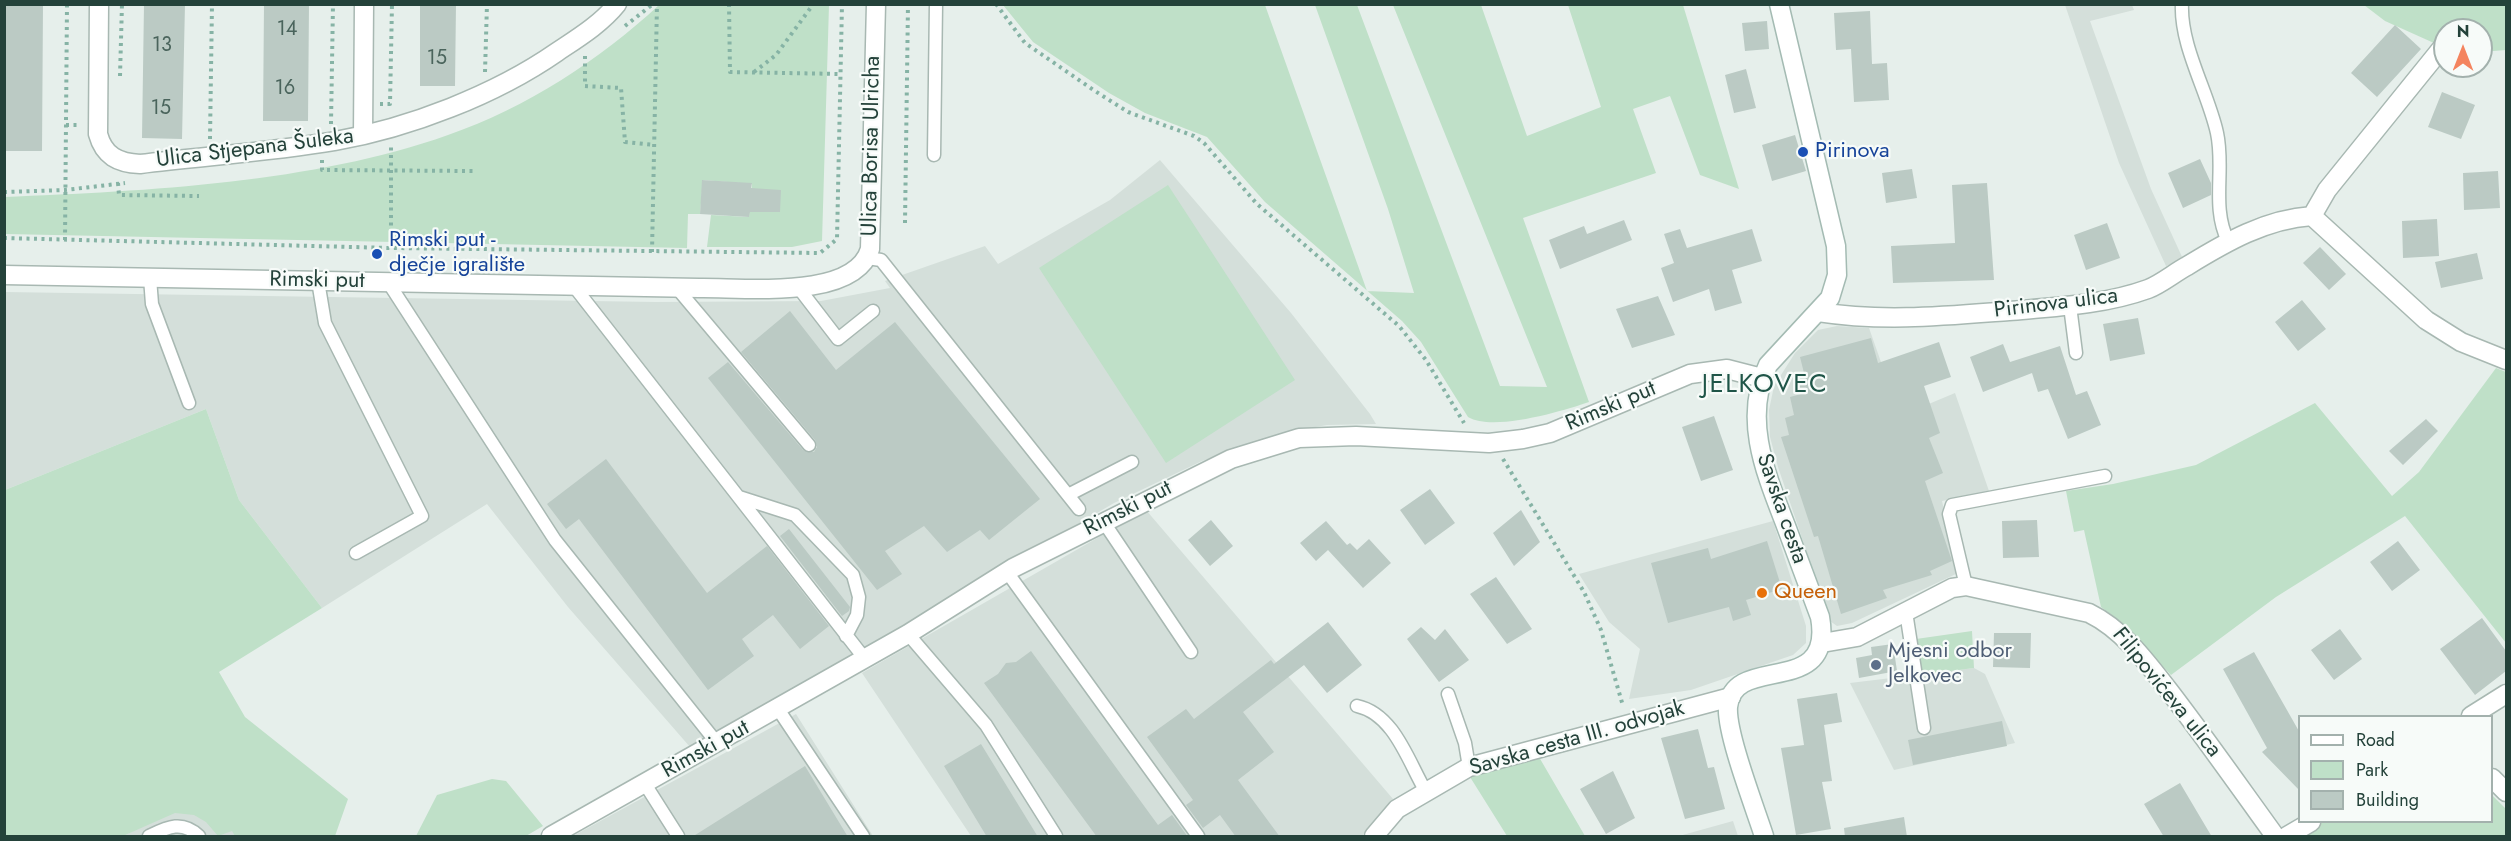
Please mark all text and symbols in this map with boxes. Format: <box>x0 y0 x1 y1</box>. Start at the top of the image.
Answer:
house number: 14 <box>277 18 297 42</box>
north arrow <box>2433 18 2493 78</box>
text: N <box>2457 20 2469 43</box>
house number: 13 <box>152 34 172 58</box>
house number: 15 <box>427 47 447 71</box>
street label: Ulica Borisa Ulricha <box>857 55 887 237</box>
house number: 16 <box>275 77 295 101</box>
house number: 15 <box>151 97 171 121</box>
street label: Ulica Stjepana Šuleka <box>155 124 355 174</box>
place label: Pirinova <box>1815 139 1890 165</box>
marker: Pirinova <box>1796 145 1810 159</box>
place label: Rimski put - dječje igralište <box>389 228 525 280</box>
marker: Rimski put - dječje igralište <box>370 247 384 261</box>
street label: Rimski put <box>269 267 365 295</box>
street label: Pirinova ulica <box>1993 283 2119 325</box>
district label: JELKOVEC <box>1702 370 1828 402</box>
street label: Rimski put <box>1562 376 1660 438</box>
street label: Savska cesta <box>1750 451 1812 567</box>
street label: Rimski put <box>1079 476 1177 542</box>
place label: Queen <box>1774 580 1837 606</box>
marker: Queen <box>1755 586 1769 600</box>
street label: Filipovićeva ulica <box>2106 623 2226 763</box>
place label: Mjesni odbor Jelkovec <box>1888 639 2012 690</box>
marker: Mjesni odbor Jelkovec <box>1869 658 1883 672</box>
street label: Savska cesta III. odvojak <box>1467 696 1687 782</box>
street label: Rimski put <box>658 715 754 785</box>
legend <box>2298 715 2493 823</box>
text: Road <box>2356 727 2395 753</box>
text: Park <box>2356 757 2388 783</box>
text: Building <box>2356 787 2419 813</box>

